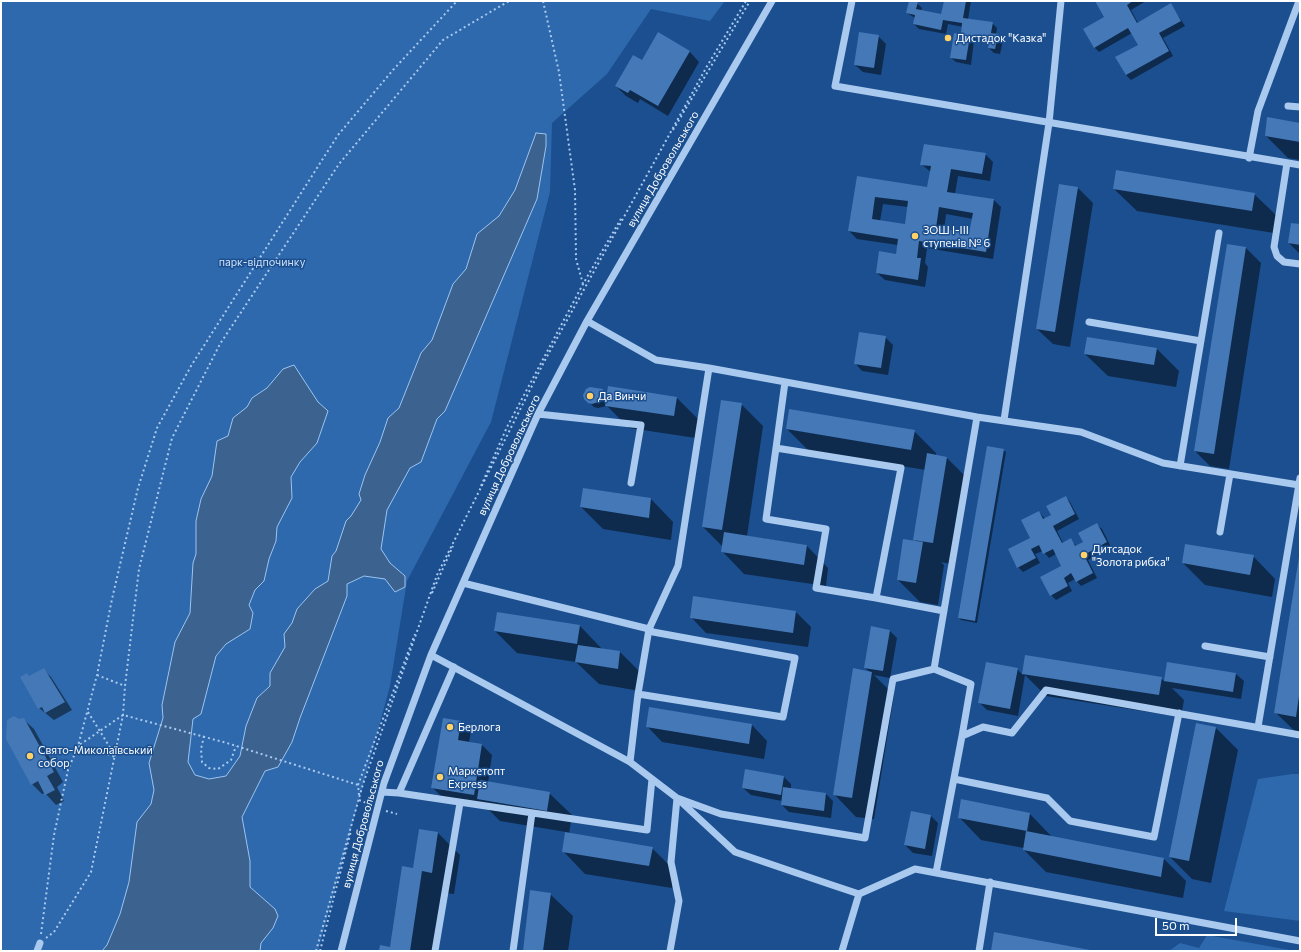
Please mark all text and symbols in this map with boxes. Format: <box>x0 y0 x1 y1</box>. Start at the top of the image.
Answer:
place label: Дистадок "Казка" <box>956 31 1046 45</box>
marker: Дистадок "Казка" <box>943 33 953 43</box>
street label: вулиця Добровольського <box>624 109 702 229</box>
place label: ЗОШ І-ІІІ ступенів № 6 <box>923 223 990 249</box>
marker: ЗОШ І-ІІІ ступенів № 6 <box>910 231 920 241</box>
park label: парк-відпочинку <box>219 255 305 269</box>
place label: Да Винчи <box>598 389 646 403</box>
marker: Да Винчи <box>585 391 595 401</box>
street label: вулиця Добровольського <box>475 392 543 518</box>
place label: Дитсадок "Золота рибка" <box>1092 542 1170 568</box>
marker: Дитсадок "Золота рибка" <box>1079 550 1089 560</box>
place label: Берлога <box>458 720 501 734</box>
marker: Берлога <box>445 722 455 732</box>
place label: Свято-Миколаївський собор <box>38 743 153 769</box>
marker: Свято-Миколаївський собор <box>25 751 35 761</box>
street label: вулиця Добровольського <box>340 759 386 889</box>
place label: Маркетопт Express <box>448 764 505 790</box>
marker: Маркетопт Express <box>435 772 445 782</box>
scale bar <box>1157 910 1239 936</box>
text: 50 m <box>1162 918 1190 932</box>

